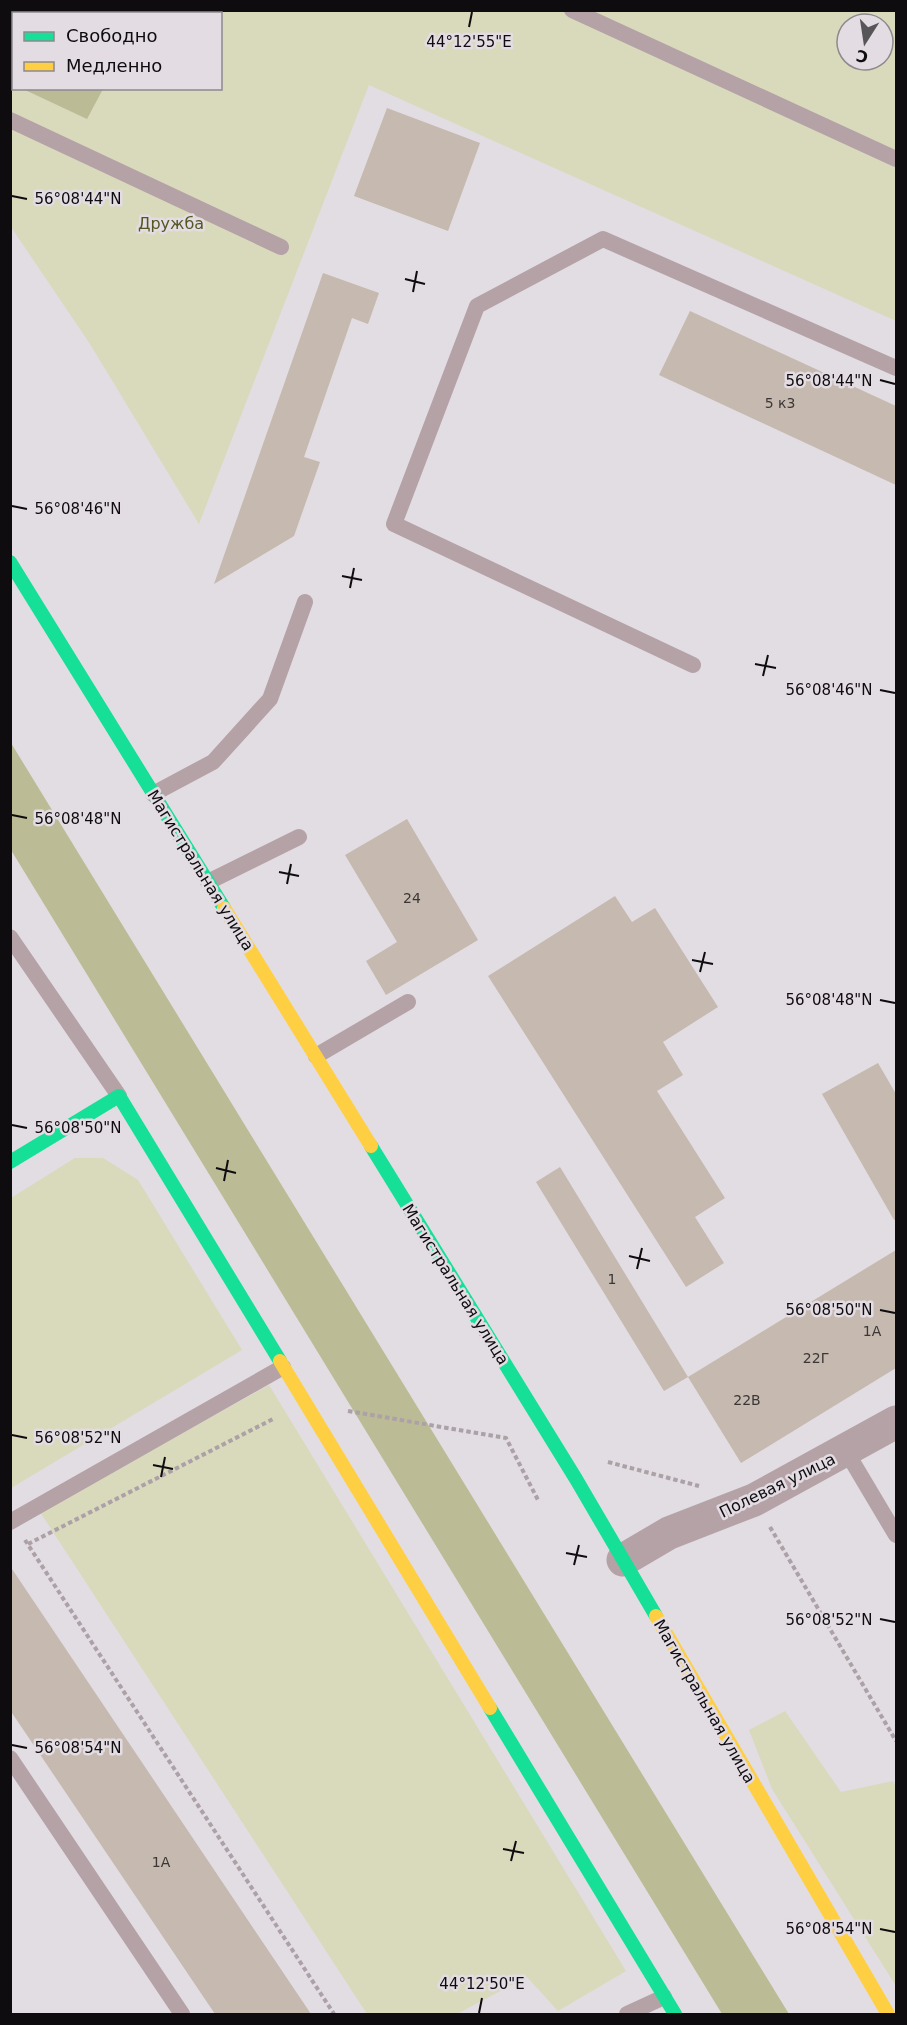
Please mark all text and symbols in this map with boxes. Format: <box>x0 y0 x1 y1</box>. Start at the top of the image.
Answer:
legend <box>12 12 222 90</box>
north arrow <box>835 12 895 72</box>
text: Свободно <box>66 25 158 46</box>
text: 44°12'55"E <box>426 33 512 51</box>
text: С <box>854 46 870 67</box>
text: Медленно <box>66 55 162 76</box>
text: 56°08'44"N <box>34 190 122 208</box>
park label: Дружба <box>138 214 204 233</box>
text: 56°08'44"N <box>785 372 873 390</box>
house number: 5 к3 <box>765 395 795 411</box>
text: 56°08'46"N <box>34 500 122 518</box>
text: 56°08'46"N <box>785 681 873 699</box>
street label: Магистральная улица <box>143 786 258 954</box>
text: 56°08'48"N <box>34 810 122 828</box>
house number: 24 <box>403 890 421 906</box>
text: 56°08'48"N <box>785 991 873 1009</box>
text: 56°08'50"N <box>34 1119 122 1137</box>
street label: Магистральная улица <box>398 1200 513 1368</box>
house number: 1 <box>608 1271 616 1287</box>
text: 56°08'50"N <box>785 1301 873 1319</box>
house number: 1А <box>863 1323 882 1339</box>
house number: 22Г <box>803 1350 829 1366</box>
house number: 22В <box>733 1392 761 1408</box>
text: 56°08'52"N <box>34 1429 122 1447</box>
street label: Полевая улица <box>716 1449 838 1522</box>
text: 56°08'52"N <box>785 1611 873 1629</box>
street label: Магистральная улица <box>650 1616 759 1787</box>
text: 56°08'54"N <box>34 1739 122 1757</box>
house number: 1А <box>152 1854 171 1870</box>
text: 56°08'54"N <box>785 1920 873 1938</box>
text: 44°12'50"E <box>439 1975 525 1993</box>

